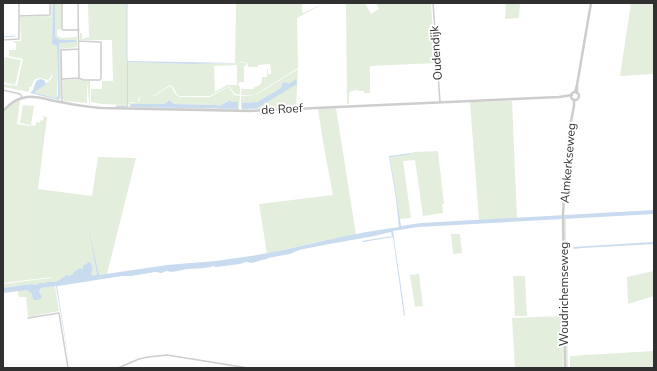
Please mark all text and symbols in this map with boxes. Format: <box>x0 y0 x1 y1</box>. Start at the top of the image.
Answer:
street label: Oudendijk <box>426 24 446 81</box>
street label: de Roef <box>261 100 304 118</box>
street label: Almkerkseweg <box>557 122 579 204</box>
street label: Woudrichemseweg <box>556 242 572 346</box>

